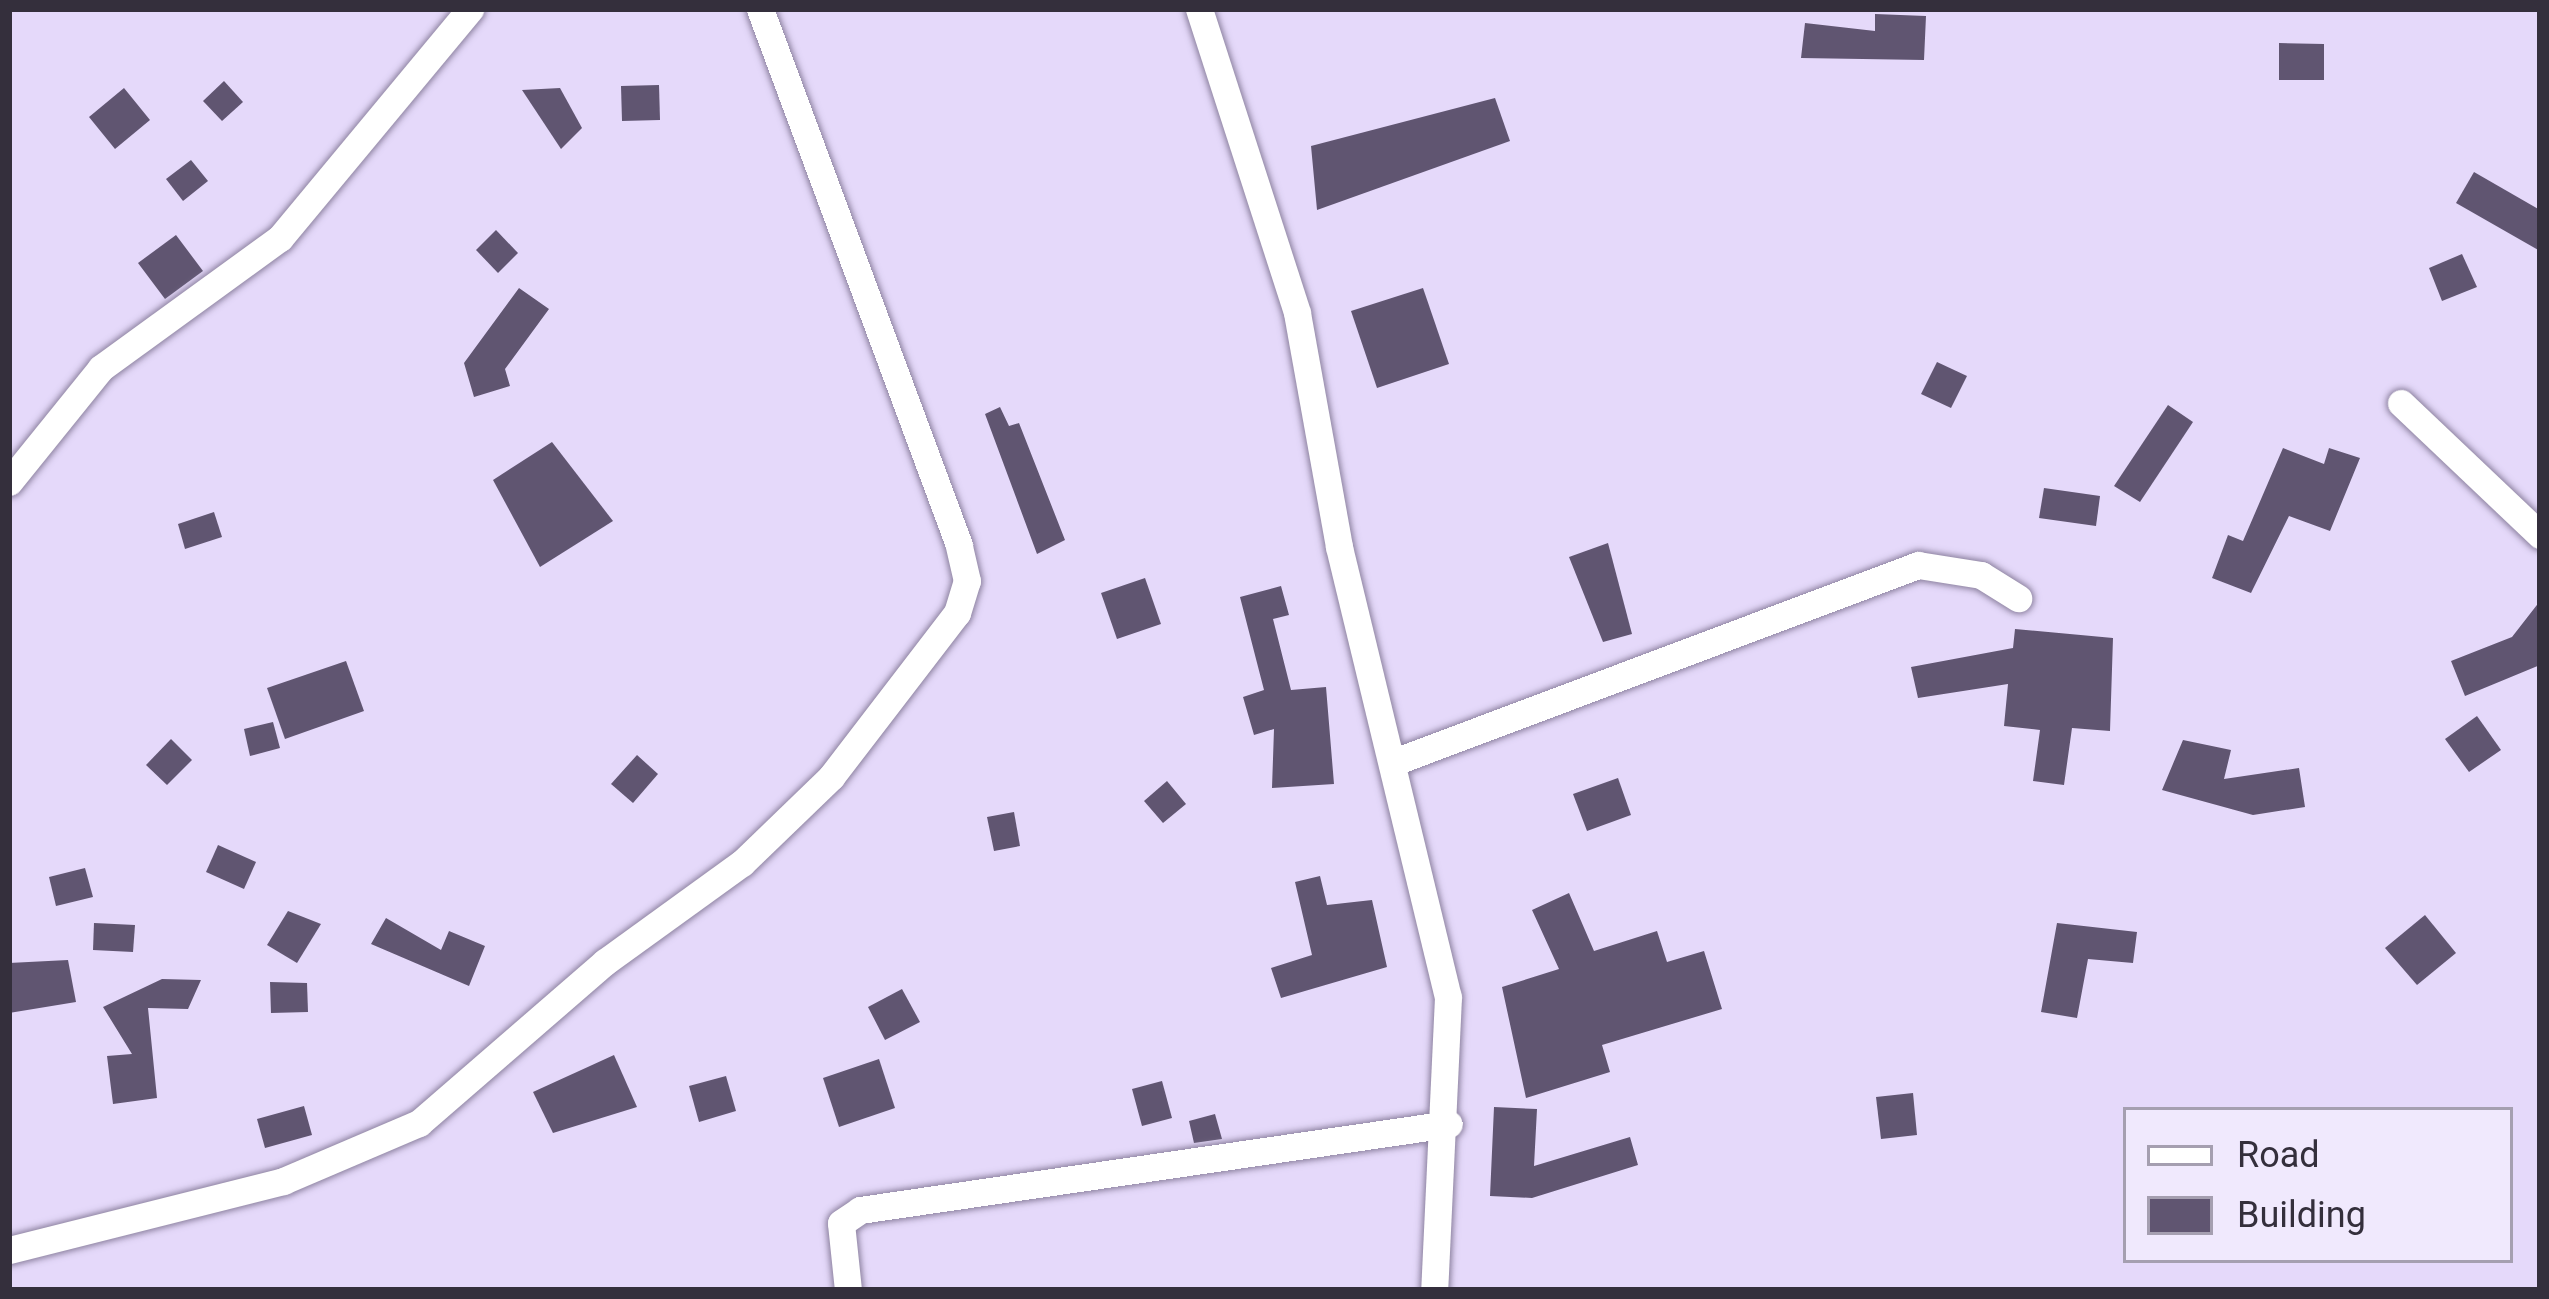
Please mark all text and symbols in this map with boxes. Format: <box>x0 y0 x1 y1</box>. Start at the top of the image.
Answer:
legend <box>2123 1107 2513 1263</box>
text: Road <box>2237 1134 2320 1176</box>
text: Building <box>2237 1194 2366 1236</box>

